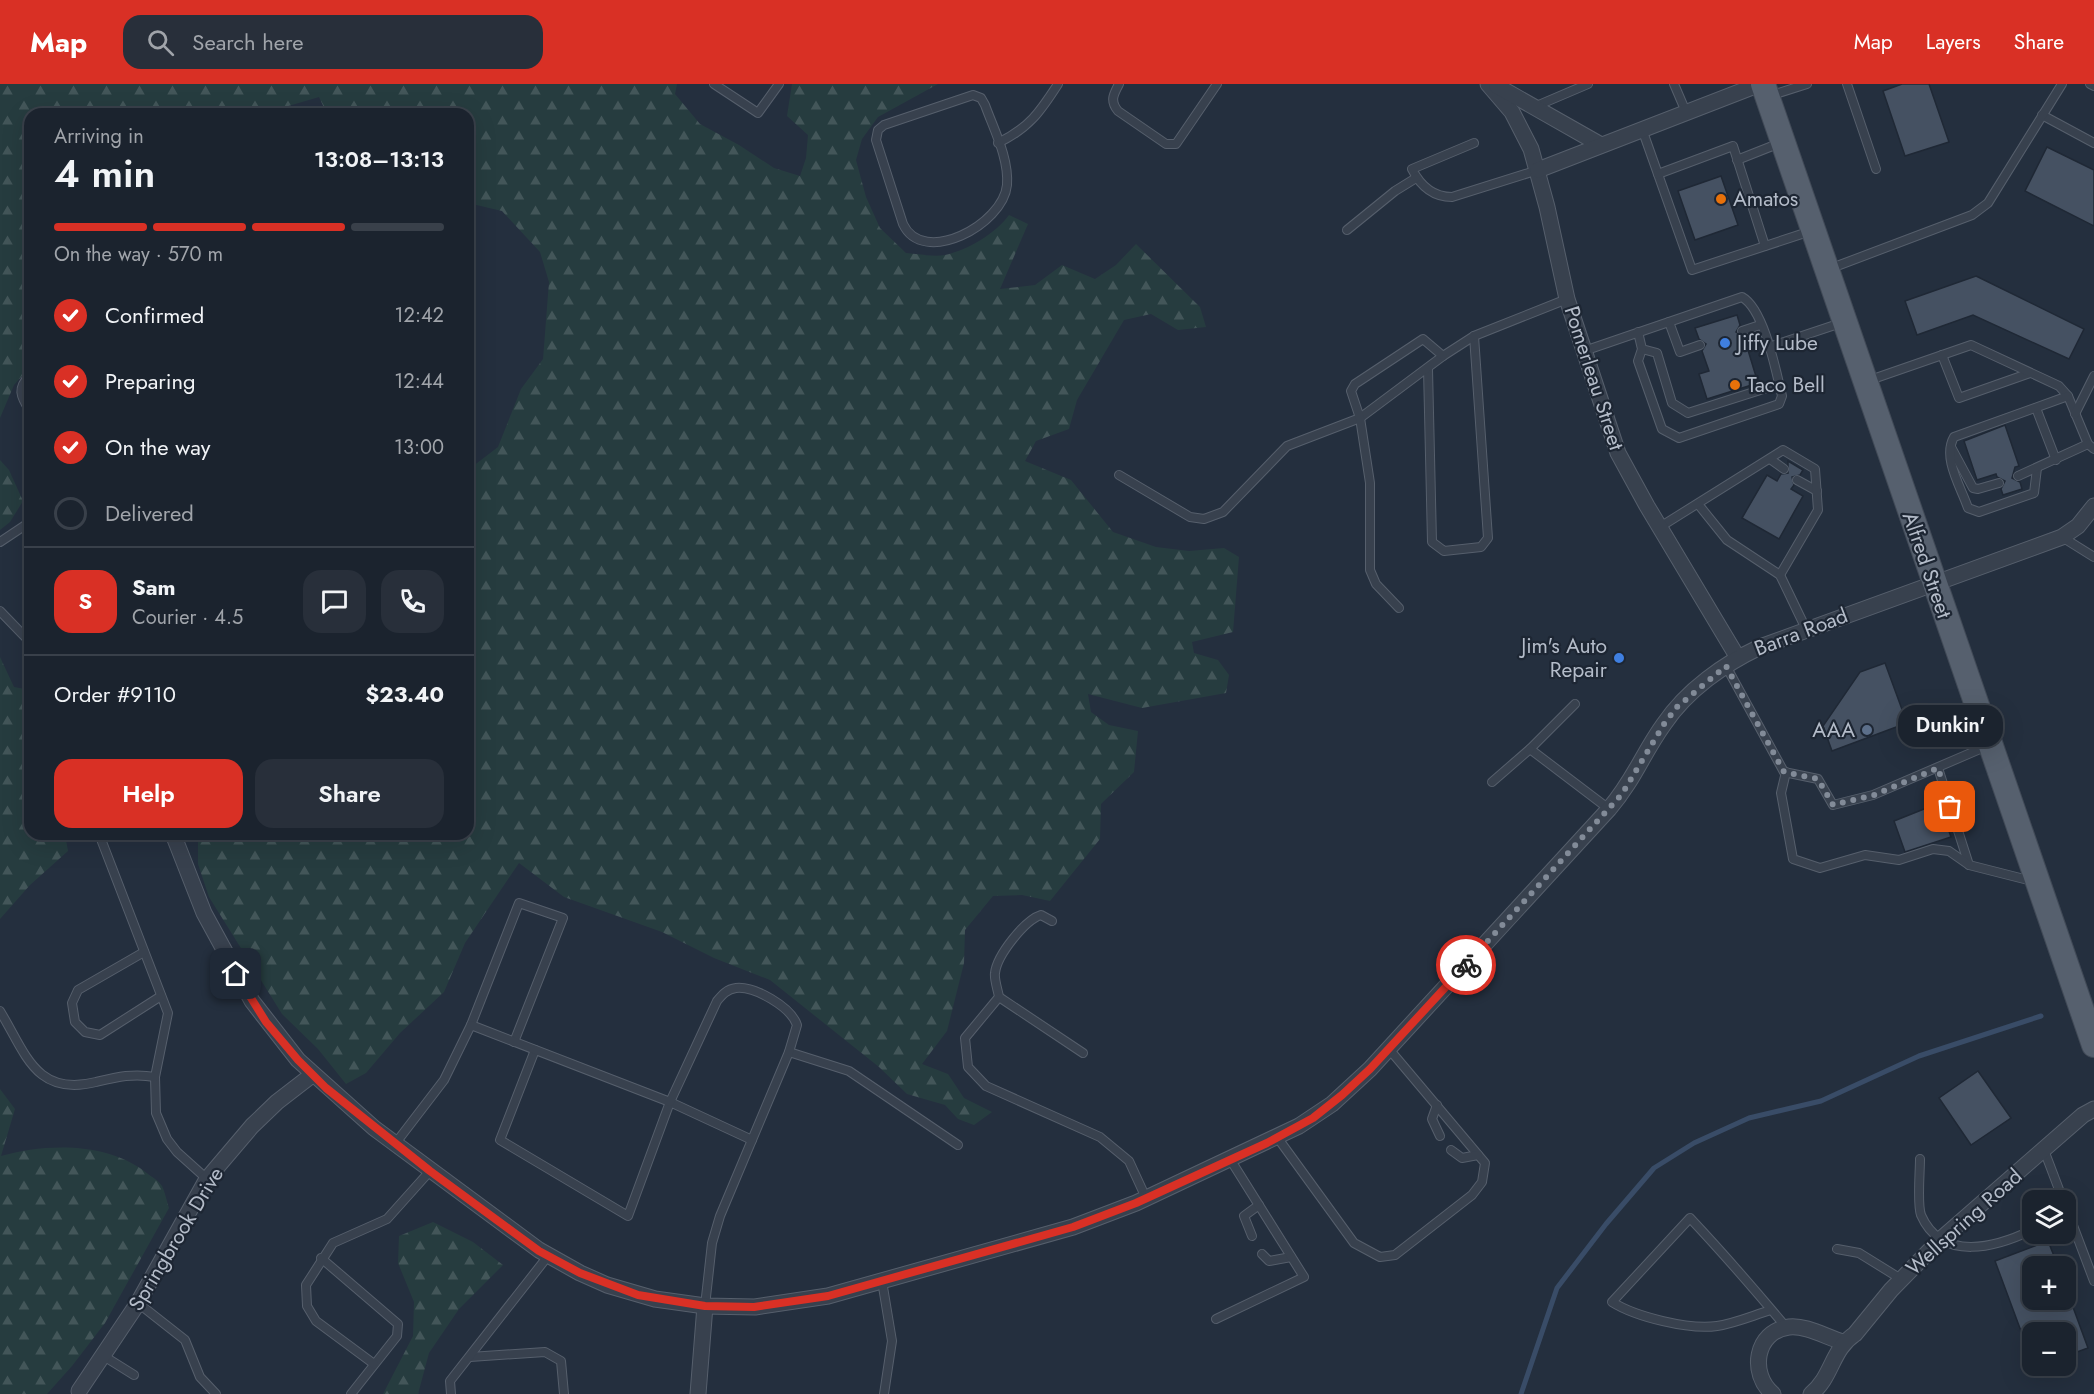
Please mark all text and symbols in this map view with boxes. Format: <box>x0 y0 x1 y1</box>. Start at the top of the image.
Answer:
search box <box>123 15 543 69</box>
text: Map <box>30 22 87 63</box>
icon: search <box>144 26 177 59</box>
text: Search here <box>192 26 304 58</box>
text: Map <box>1854 27 1893 57</box>
text: Layers <box>1926 27 1981 57</box>
text: Share <box>2014 27 2064 57</box>
text: Arriving in <box>54 122 144 151</box>
text: 13:08–13:13 <box>314 143 444 175</box>
text: 4 min <box>54 145 155 202</box>
place label: Amatos <box>1733 184 1798 214</box>
marker: Amatos <box>1714 192 1728 206</box>
text: On the way · 570 m <box>54 240 223 269</box>
icon: check <box>54 299 87 332</box>
text: Confirmed <box>105 299 204 331</box>
text: 12:42 <box>395 301 444 330</box>
street label: Pomerleau Street <box>1557 302 1631 454</box>
place label: Jiffy Lube <box>1734 328 1818 358</box>
marker: Jiffy Lube <box>1718 336 1732 350</box>
icon: check <box>54 365 87 398</box>
text: Preparing <box>105 365 196 397</box>
text: 12:44 <box>394 367 444 396</box>
place label: Taco Bell <box>1747 370 1825 400</box>
marker: Taco Bell <box>1728 378 1742 392</box>
icon: check <box>54 431 87 464</box>
text: On the way <box>105 431 210 463</box>
text: 13:00 <box>394 433 444 462</box>
text: Delivered <box>105 497 194 529</box>
street label: Alfred Street <box>1895 508 1959 622</box>
button: chat <box>303 570 366 633</box>
button: phone <box>381 570 444 633</box>
text: Sam <box>132 571 176 603</box>
text: S <box>79 585 92 617</box>
street label: Barra Road <box>1750 600 1852 664</box>
text: Courier · 4.5 <box>132 603 243 632</box>
place label: Jim's Auto Repair <box>1518 631 1608 685</box>
marker: Jim's Auto Repair <box>1612 651 1626 665</box>
text: Order #9110 <box>54 678 176 710</box>
text: $23.40 <box>366 678 444 710</box>
callout: Dunkin' <box>1898 705 2002 747</box>
text: Dunkin' <box>1916 711 1985 740</box>
place label: AAA <box>1812 715 1855 745</box>
marker: AAA <box>1860 723 1874 737</box>
button: Help <box>54 759 243 828</box>
button: Share <box>255 759 444 828</box>
pin <box>1924 781 1975 832</box>
icon: bag <box>1933 790 1966 823</box>
courier <box>1436 935 1496 995</box>
pin <box>210 948 261 999</box>
icon: bike <box>1450 949 1483 982</box>
icon: home <box>219 957 252 990</box>
street label: Springbrook Drive <box>121 1161 231 1317</box>
street label: Wellspring Road <box>1899 1162 2029 1282</box>
map controls <box>2022 1190 2076 1376</box>
button: layers <box>2022 1190 2076 1244</box>
button: + <box>2022 1256 2076 1310</box>
button: − <box>2022 1322 2076 1376</box>

